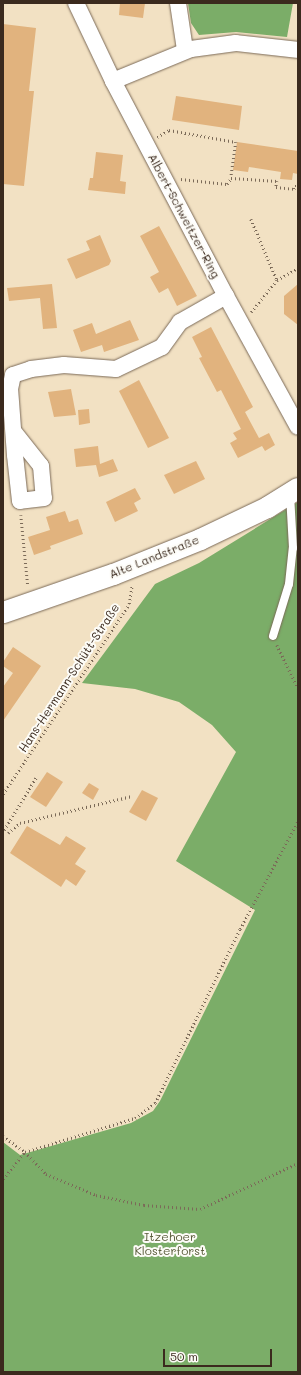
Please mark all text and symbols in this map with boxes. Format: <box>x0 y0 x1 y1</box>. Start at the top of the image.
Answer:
street label: Albert-Schweitzer-Ring <box>145 151 223 281</box>
street label: Alte Landstraße <box>107 532 201 582</box>
street label: Hans-Hermann-Schütt-Straße <box>15 601 123 755</box>
park label: Itzehoer Klosterforst <box>135 1230 205 1258</box>
scale bar <box>165 1341 274 1367</box>
text: 50 m <box>170 1348 198 1364</box>

